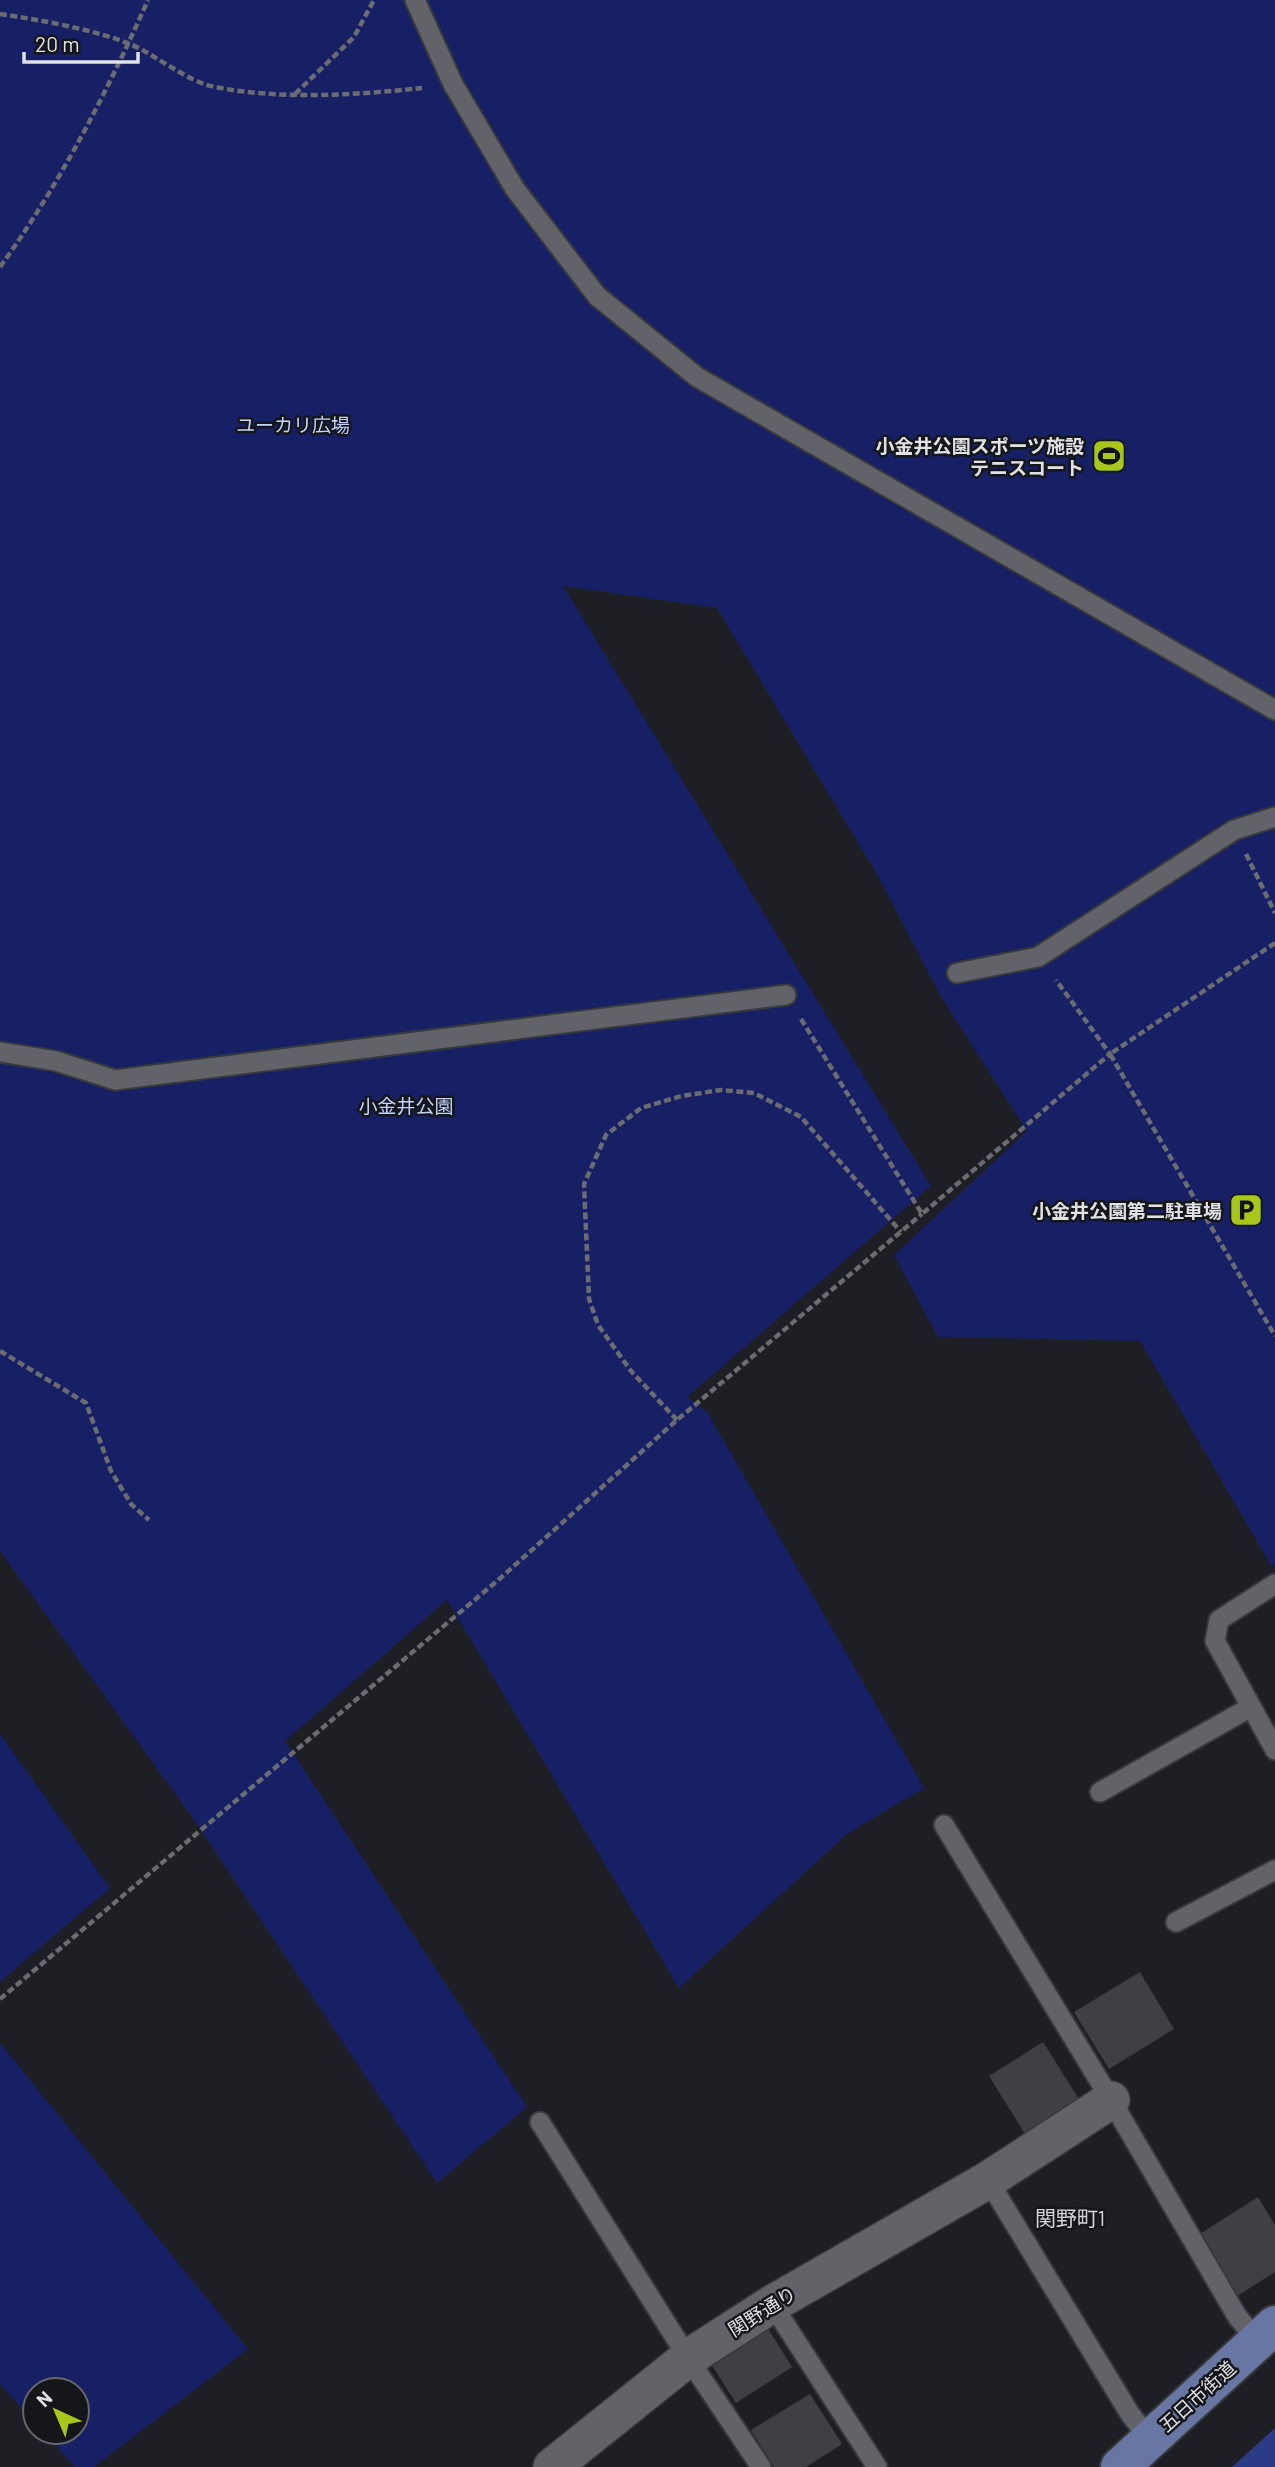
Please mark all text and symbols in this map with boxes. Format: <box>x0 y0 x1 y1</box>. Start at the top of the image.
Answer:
scale bar <box>24 21 138 65</box>
text: 20 m <box>35 31 80 56</box>
park label: ユーカリ広場 <box>236 413 350 436</box>
place label: 小金井公園スポーツ施設 テニスコート <box>875 434 1084 479</box>
sports icon: 小金井公園スポーツ施設 テニスコート <box>1090 437 1128 475</box>
park label: 小金井公園 <box>358 1094 454 1117</box>
parking icon: 小金井公園第二駐車場 <box>1227 1191 1265 1229</box>
place label: 小金井公園第二駐車場 <box>1032 1199 1222 1222</box>
district label: 関野町1 <box>1035 2205 1105 2230</box>
street label: 関野通り <box>724 2281 800 2341</box>
street label: 五日市街道 <box>1154 2356 1240 2436</box>
north arrow <box>21 2376 91 2446</box>
text: N <box>31 2386 56 2411</box>

